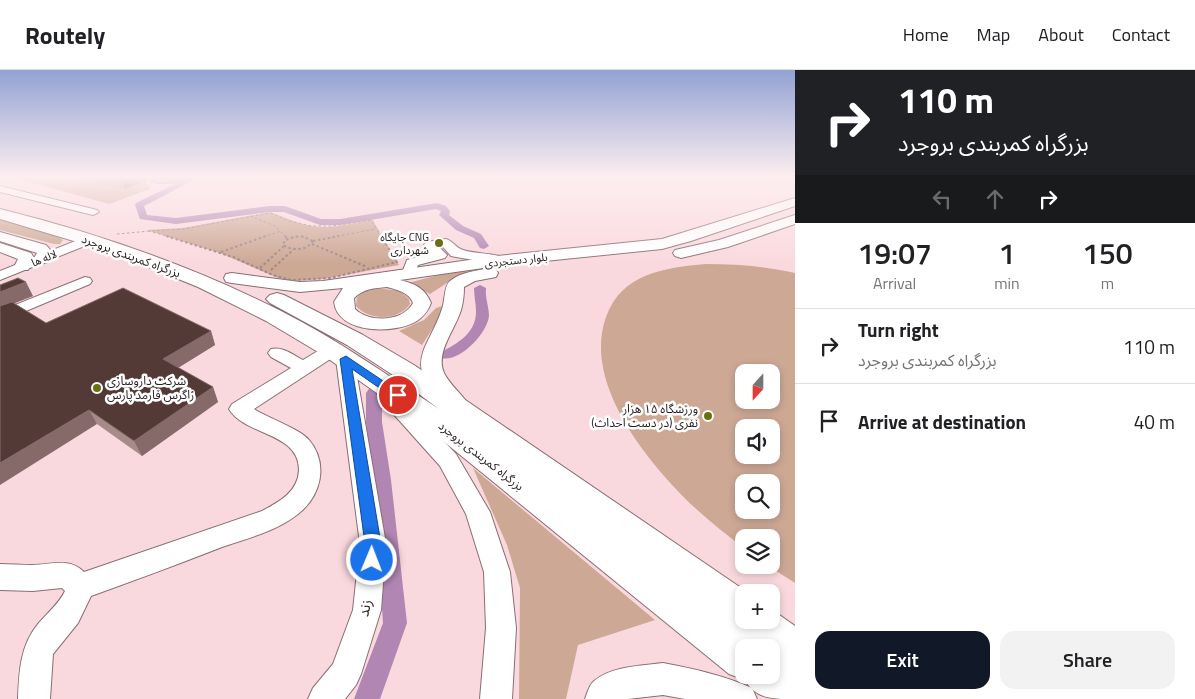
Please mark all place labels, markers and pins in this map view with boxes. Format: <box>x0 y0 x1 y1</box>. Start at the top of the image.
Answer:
place label: جایگاه CNG شهرداری <box>380 229 429 258</box>
marker: جایگاه CNG شهرداری <box>433 237 445 249</box>
place label: شرکت داروسازی زاگرس فارمد پارس <box>107 371 194 404</box>
pin <box>377 374 419 416</box>
marker: شرکت داروسازی زاگرس فارمد پارس <box>91 382 103 394</box>
place label: ورزشگاه ۱۵ هزار نفری (در دست احداث) <box>591 399 698 432</box>
marker: ورزشگاه ۱۵ هزار نفری (در دست احداث) <box>702 410 714 422</box>

